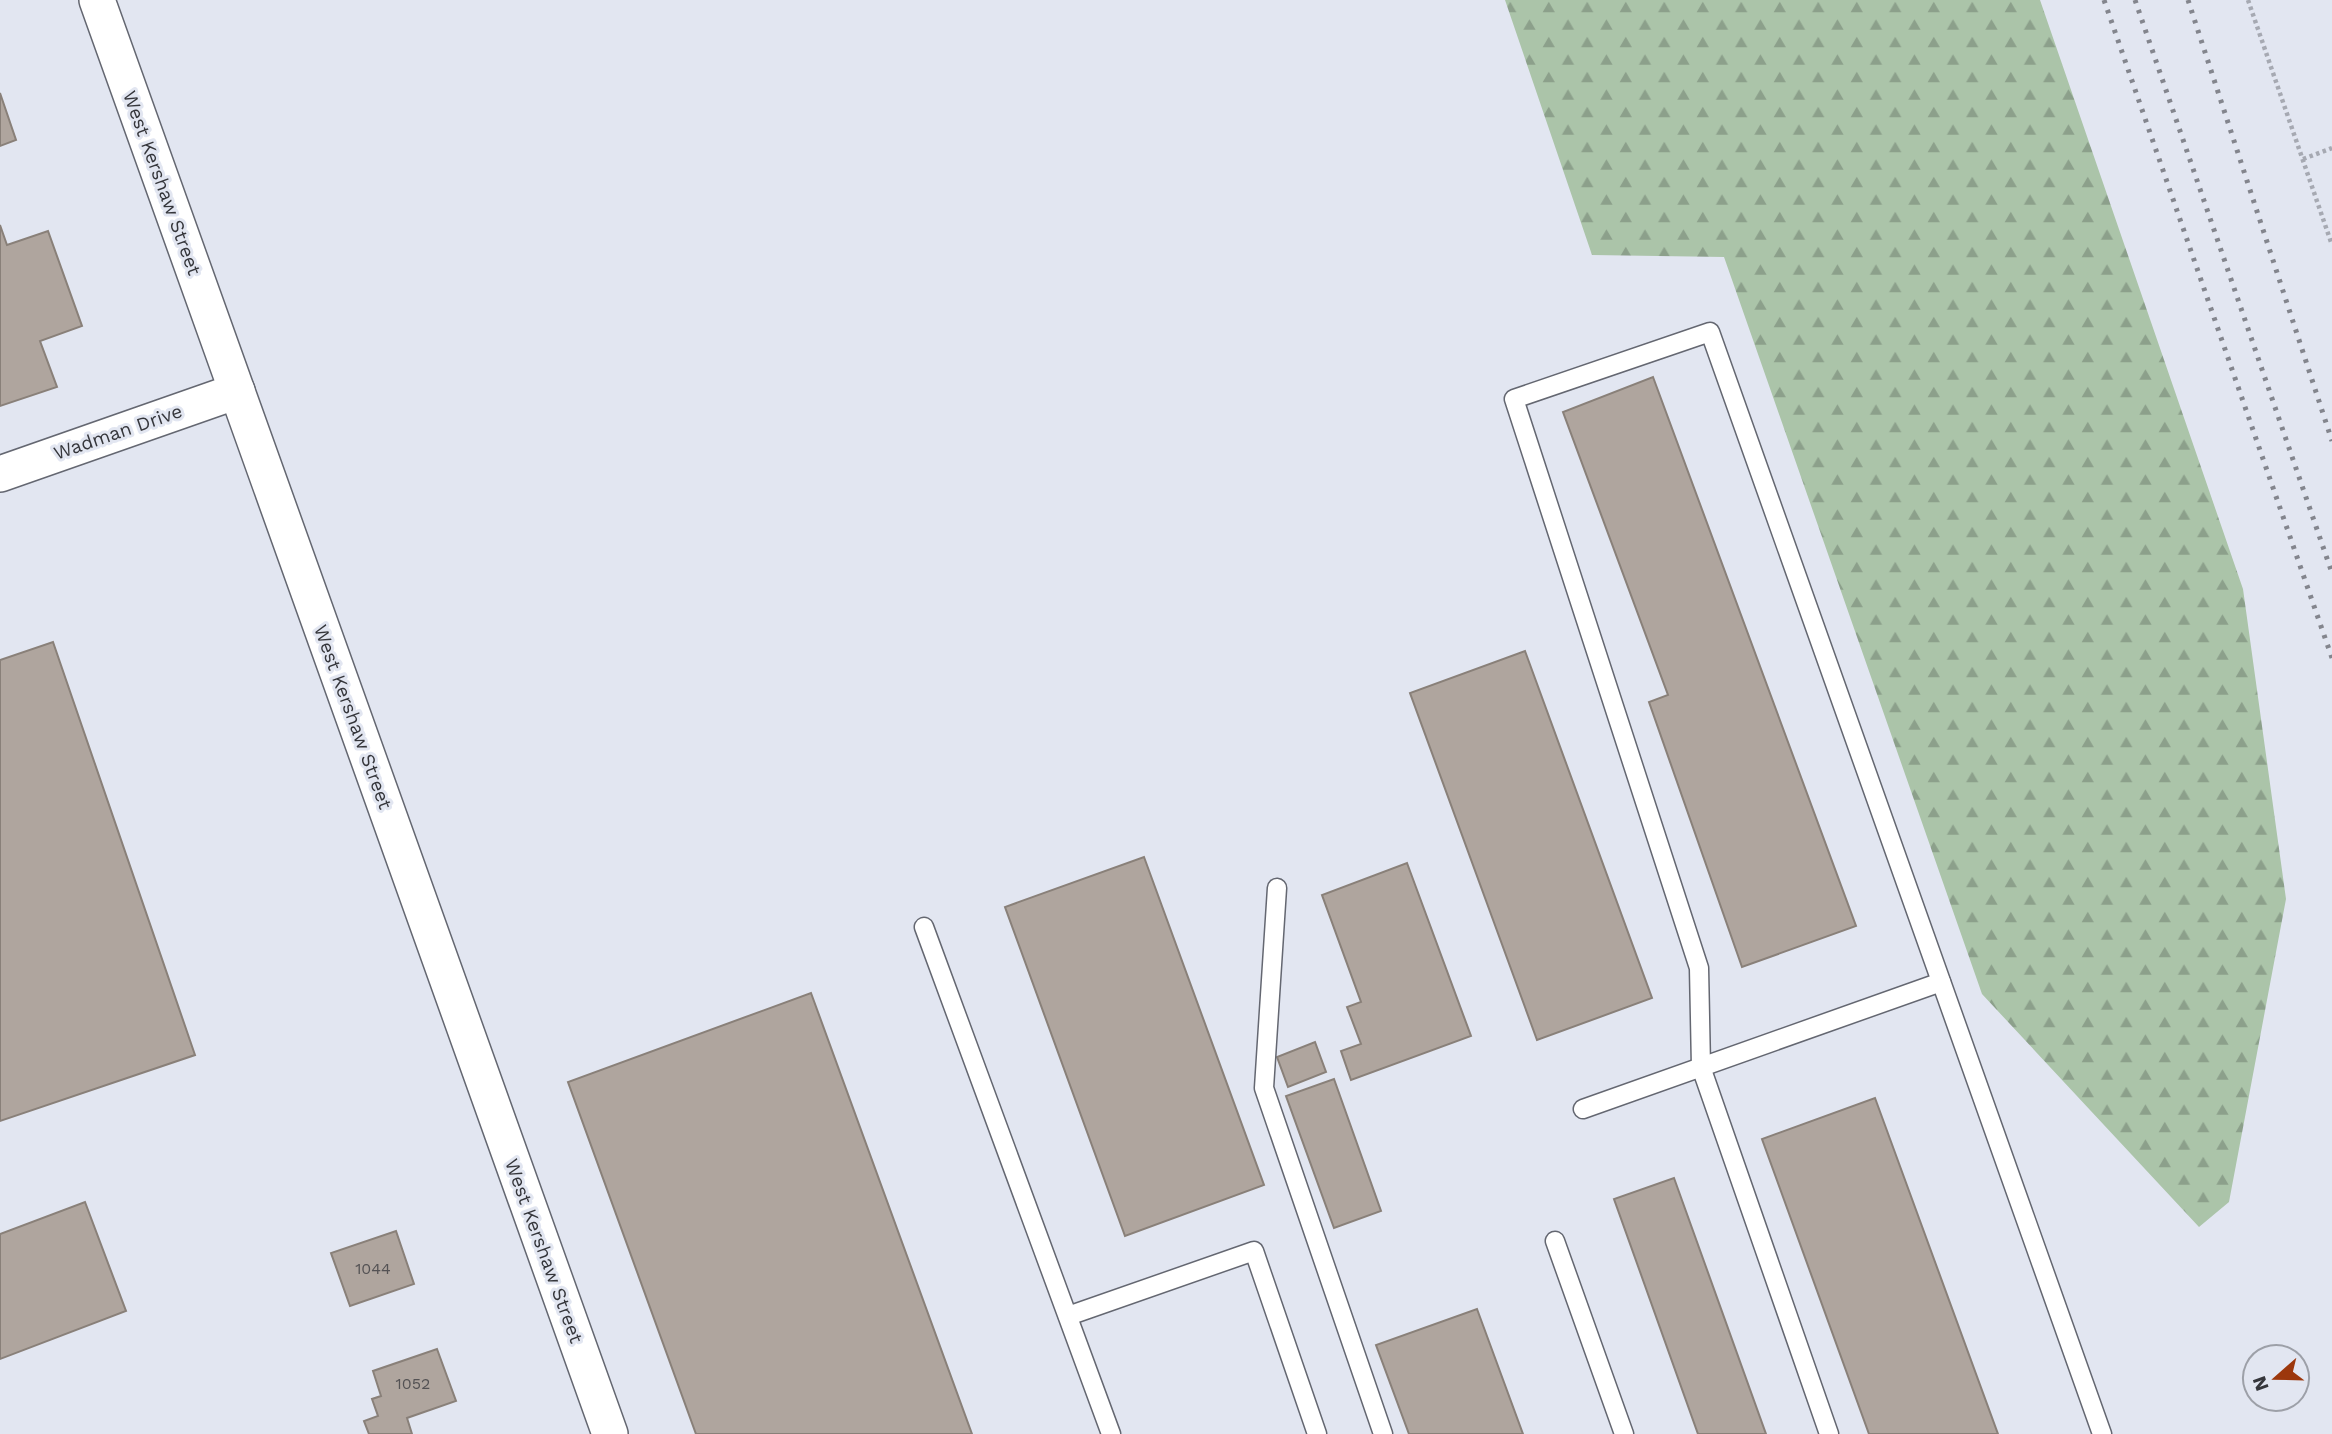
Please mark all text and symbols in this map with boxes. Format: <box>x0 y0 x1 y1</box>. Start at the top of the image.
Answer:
street label: West Kershaw Street <box>118 88 206 278</box>
street label: Wadman Drive <box>51 399 185 465</box>
street label: West Kershaw Street <box>309 622 397 812</box>
street label: West Kershaw Street <box>500 1156 588 1346</box>
house number: 1044 <box>355 1259 391 1278</box>
north arrow <box>2241 1343 2311 1413</box>
text: N <box>2247 1373 2274 1394</box>
house number: 1052 <box>396 1374 430 1393</box>

